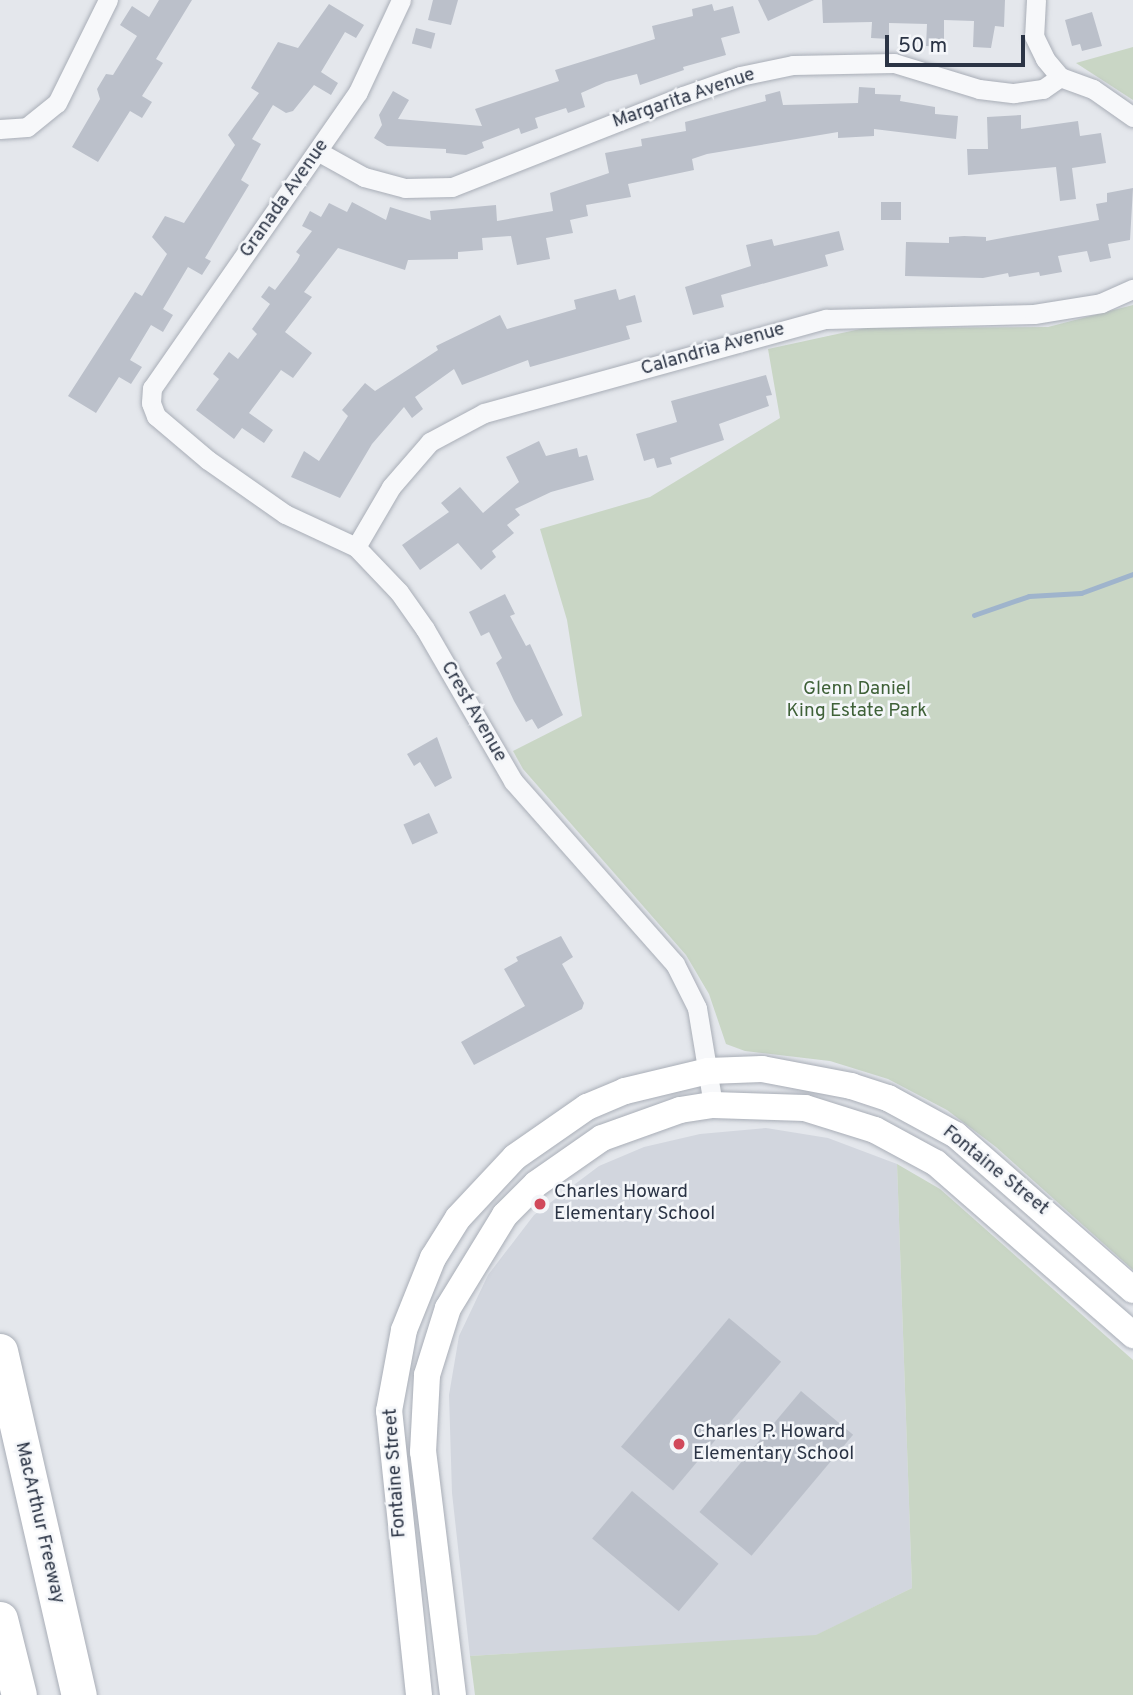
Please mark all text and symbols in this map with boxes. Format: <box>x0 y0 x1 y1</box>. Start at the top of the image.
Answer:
scale bar <box>888 21 1028 65</box>
text: 50 m <box>898 33 947 60</box>
street label: Margarita Avenue <box>609 64 759 134</box>
street label: Granada Avenue <box>235 135 335 263</box>
street label: Calandria Avenue <box>638 318 788 382</box>
street label: Crest Avenue <box>435 657 511 767</box>
park label: Glenn Daniel King Estate Park <box>787 679 927 723</box>
street label: Fontaine Street <box>937 1121 1053 1221</box>
place label: Charles Howard Elementary School <box>554 1182 715 1226</box>
marker: Charles Howard Elementary School <box>532 1196 548 1212</box>
street label: Fontaine Street <box>380 1407 412 1539</box>
place label: Charles P. Howard Elementary School <box>693 1422 854 1466</box>
marker: Charles P. Howard Elementary School <box>671 1436 687 1452</box>
street label: MacArthur Freeway <box>9 1440 69 1606</box>

